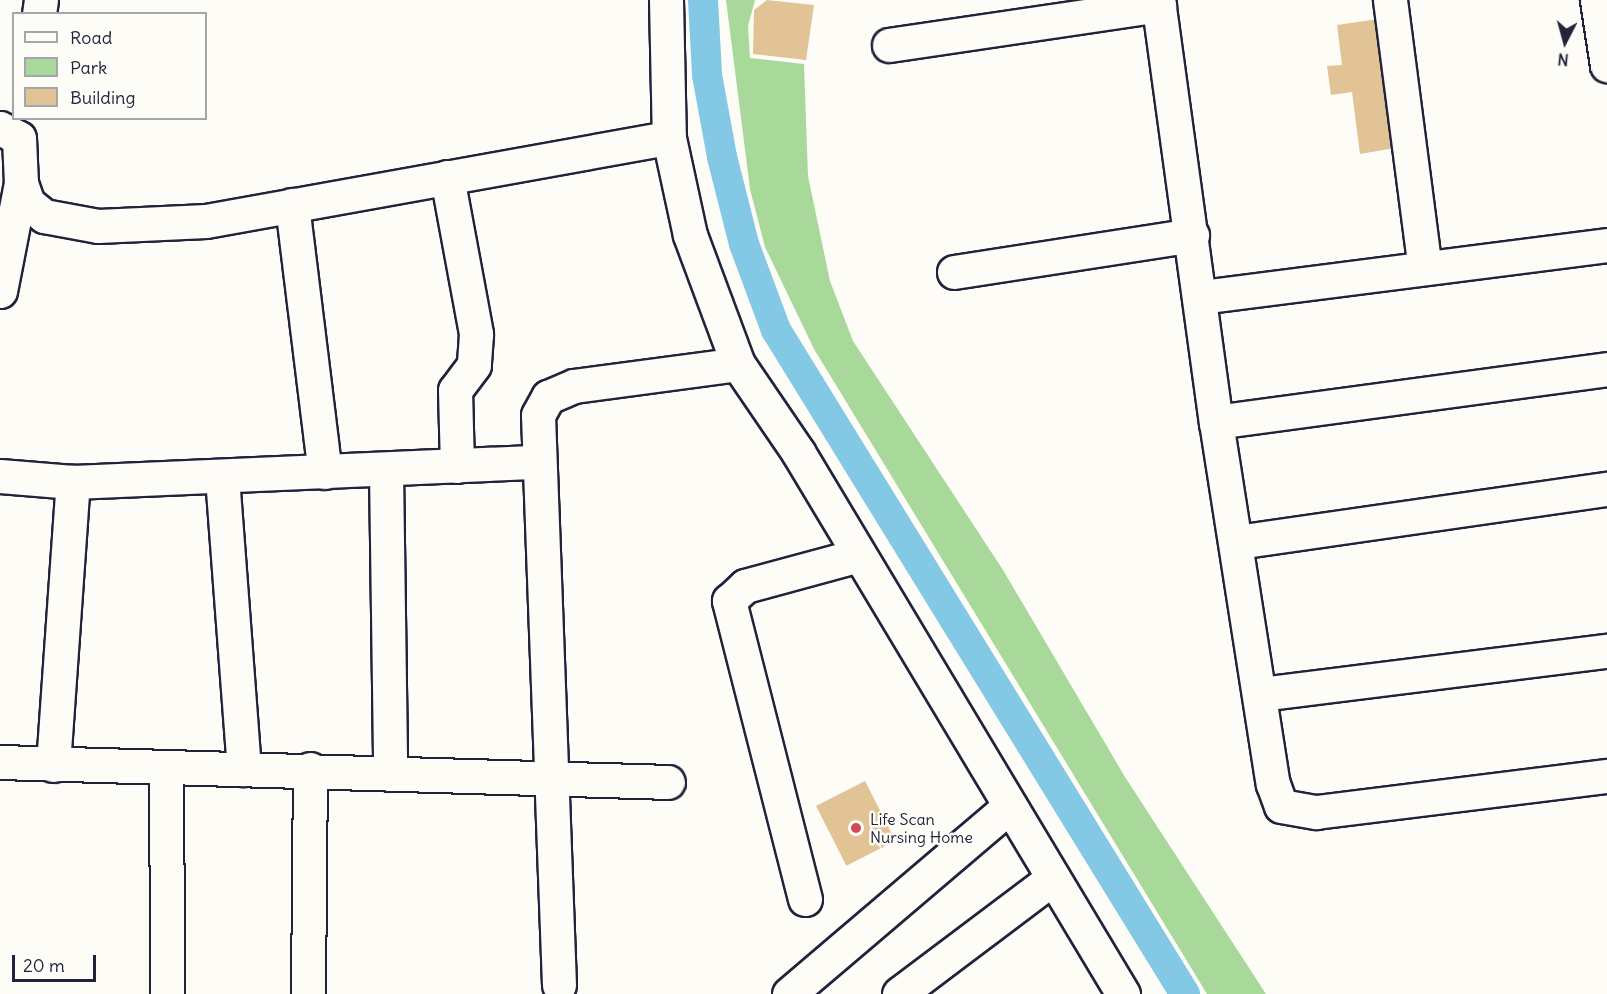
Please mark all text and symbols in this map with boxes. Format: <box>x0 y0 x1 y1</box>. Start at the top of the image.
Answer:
legend <box>12 12 207 120</box>
north arrow <box>1535 12 1595 72</box>
text: Road <box>70 26 112 49</box>
text: N <box>1557 49 1570 70</box>
text: Park <box>70 56 107 79</box>
text: Building <box>70 86 135 109</box>
place label: Life Scan Nursing Home <box>870 809 973 847</box>
marker: Life Scan Nursing Home <box>847 819 865 837</box>
scale bar <box>15 943 99 981</box>
text: 20 m <box>23 954 65 977</box>

